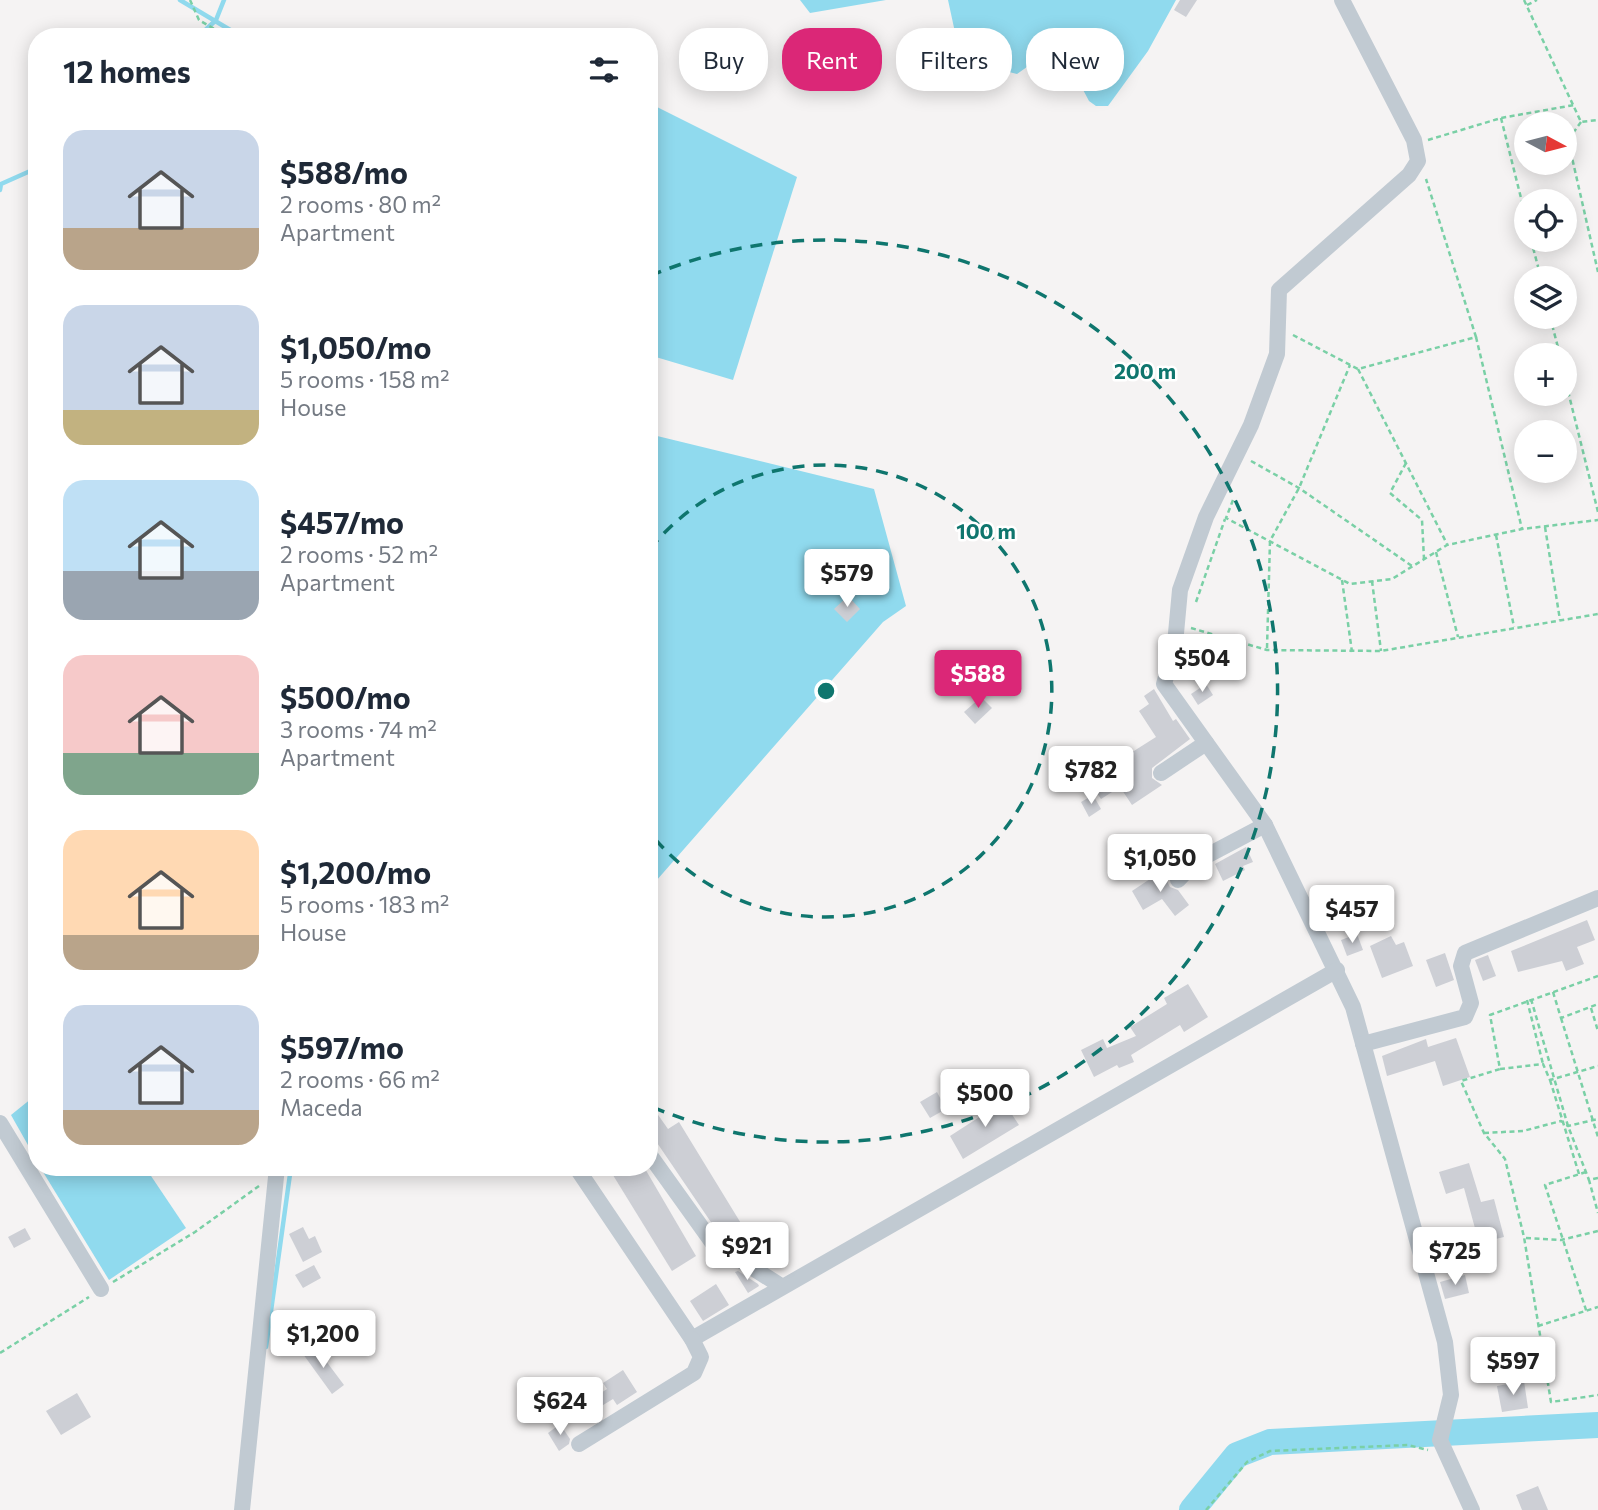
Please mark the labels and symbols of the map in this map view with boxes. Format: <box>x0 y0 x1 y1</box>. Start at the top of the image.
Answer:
north arrow <box>1514 112 1577 175</box>
text: 200 m <box>1114 358 1176 383</box>
text: 100 m <box>956 518 1016 543</box>
pin: $579 <box>806 550 888 609</box>
pin: $504 <box>1161 634 1243 694</box>
pin: $588 <box>937 650 1019 710</box>
centre of rings <box>814 679 838 703</box>
pin: $782 <box>1050 746 1132 806</box>
pin: $1,050 <box>1103 834 1217 894</box>
pin: $457 <box>1311 886 1393 945</box>
pin: $500 <box>944 1070 1026 1129</box>
pin: $921 <box>706 1222 788 1282</box>
pin: $725 <box>1414 1228 1496 1287</box>
pin: $1,200 <box>266 1310 380 1370</box>
pin: $597 <box>1472 1338 1554 1397</box>
pin: $624 <box>519 1378 601 1437</box>

